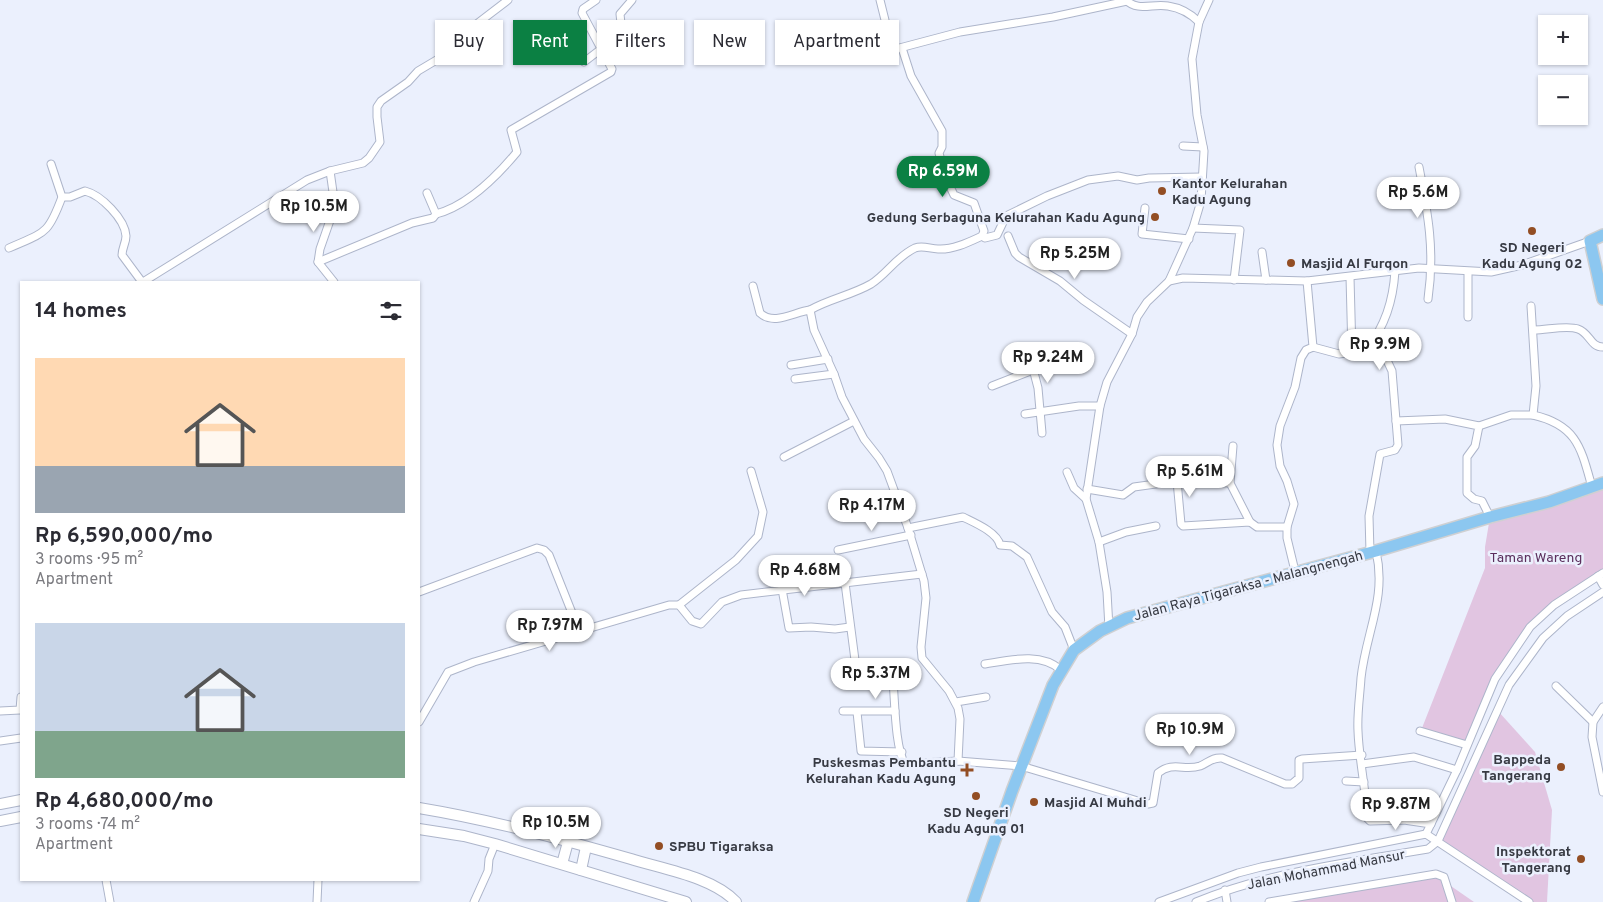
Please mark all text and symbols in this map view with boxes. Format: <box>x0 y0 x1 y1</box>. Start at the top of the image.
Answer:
map controls <box>1538 15 1588 125</box>
button: + <box>1538 15 1588 65</box>
chip: Buy <box>435 20 503 65</box>
chip: Rent <box>513 20 587 65</box>
chip: Filters <box>597 20 684 65</box>
chip: New <box>694 20 765 65</box>
chip: Apartment <box>775 20 899 65</box>
button: − <box>1538 75 1588 125</box>
pin: Rp 6.59M <box>891 156 995 198</box>
text: Rp 6.59M <box>908 162 978 182</box>
place label: Kantor Kelurahan Kadu Agung <box>1172 176 1288 209</box>
pin: Rp 5.6M <box>1372 176 1464 219</box>
text: Rp 5.6M <box>1388 183 1448 203</box>
marker: Kantor Kelurahan Kadu Agung <box>1156 185 1168 197</box>
pin: Rp 10.5M <box>262 190 366 233</box>
text: Rp 10.5M <box>280 197 348 217</box>
place label: Gedung Serbaguna Kelurahan Kadu Agung <box>867 210 1145 227</box>
marker: Gedung Serbaguna Kelurahan Kadu Agung <box>1149 211 1161 223</box>
marker: SD Negeri Kadu Agung 02 <box>1526 225 1538 237</box>
pin: Rp 5.25M <box>1023 238 1127 280</box>
place label: SD Negeri Kadu Agung 02 <box>1482 240 1582 273</box>
text: Rp 5.25M <box>1040 244 1110 264</box>
place label: Masjid Al Furqon <box>1301 256 1408 273</box>
marker: Masjid Al Furqon <box>1285 257 1297 269</box>
icon: filters <box>377 297 405 325</box>
text: 14 homes <box>35 298 127 325</box>
pin: Rp 9.9M <box>1334 328 1426 371</box>
text: Rp 9.9M <box>1350 335 1410 355</box>
pin: Rp 9.24M <box>996 342 1100 384</box>
text: Rp 9.24M <box>1012 348 1084 368</box>
icon: home <box>175 390 265 480</box>
pin: Rp 5.61M <box>1138 456 1242 498</box>
text: Rp 5.61M <box>1156 462 1224 482</box>
pin: Rp 4.17M <box>820 490 924 532</box>
text: Rp 4.17M <box>839 496 905 516</box>
text: Rp 6,590,000/mo <box>35 523 213 550</box>
street label: Jalan Raya Tigaraksa - Malangnengah <box>1132 548 1365 625</box>
text: 3 rooms · 95 m² <box>35 550 143 570</box>
park label: Taman Wareng <box>1490 550 1582 567</box>
pin: Rp 4.68M <box>753 554 857 597</box>
text: Rp 4.68M <box>769 561 841 581</box>
text: Apartment <box>35 570 113 590</box>
pin: Rp 7.97M <box>498 610 602 652</box>
text: Rp 7.97M <box>517 616 583 636</box>
icon: home <box>175 655 265 745</box>
pin: Rp 5.37M <box>824 658 928 700</box>
text: Rp 5.37M <box>842 664 910 684</box>
pin: Rp 10.9M <box>1138 714 1242 756</box>
text: Rp 10.9M <box>1156 720 1224 740</box>
place label: Bappeda Tangerang <box>1481 752 1551 785</box>
place label: Puskesmas Pembantu Kelurahan Kadu Agung <box>806 755 956 788</box>
marker: Bappeda Tangerang <box>1555 761 1567 773</box>
marker: Puskesmas Pembantu Kelurahan Kadu Agung <box>960 763 974 777</box>
text: Rp 4,680,000/mo <box>35 788 213 815</box>
pin: Rp 9.87M <box>1344 788 1448 831</box>
marker: SD Negeri Kadu Agung 01 <box>970 790 982 802</box>
place label: Masjid Al Muhdi <box>1044 795 1147 812</box>
text: Rp 9.87M <box>1361 795 1431 815</box>
marker: Masjid Al Muhdi <box>1028 796 1040 808</box>
place label: SD Negeri Kadu Agung 01 <box>927 805 1025 838</box>
pin: Rp 10.5M <box>504 806 608 849</box>
text: Rp 10.5M <box>522 813 590 833</box>
text: 3 rooms · 74 m² <box>35 815 140 835</box>
text: Apartment <box>35 835 113 855</box>
place label: SPBU Tigaraksa <box>669 839 773 856</box>
marker: SPBU Tigaraksa <box>653 840 665 852</box>
place label: Inspektorat Tangerang <box>1496 844 1571 877</box>
street label: Jalan Mohammad Mansur <box>1246 847 1407 894</box>
marker: Inspektorat Tangerang <box>1575 853 1587 865</box>

